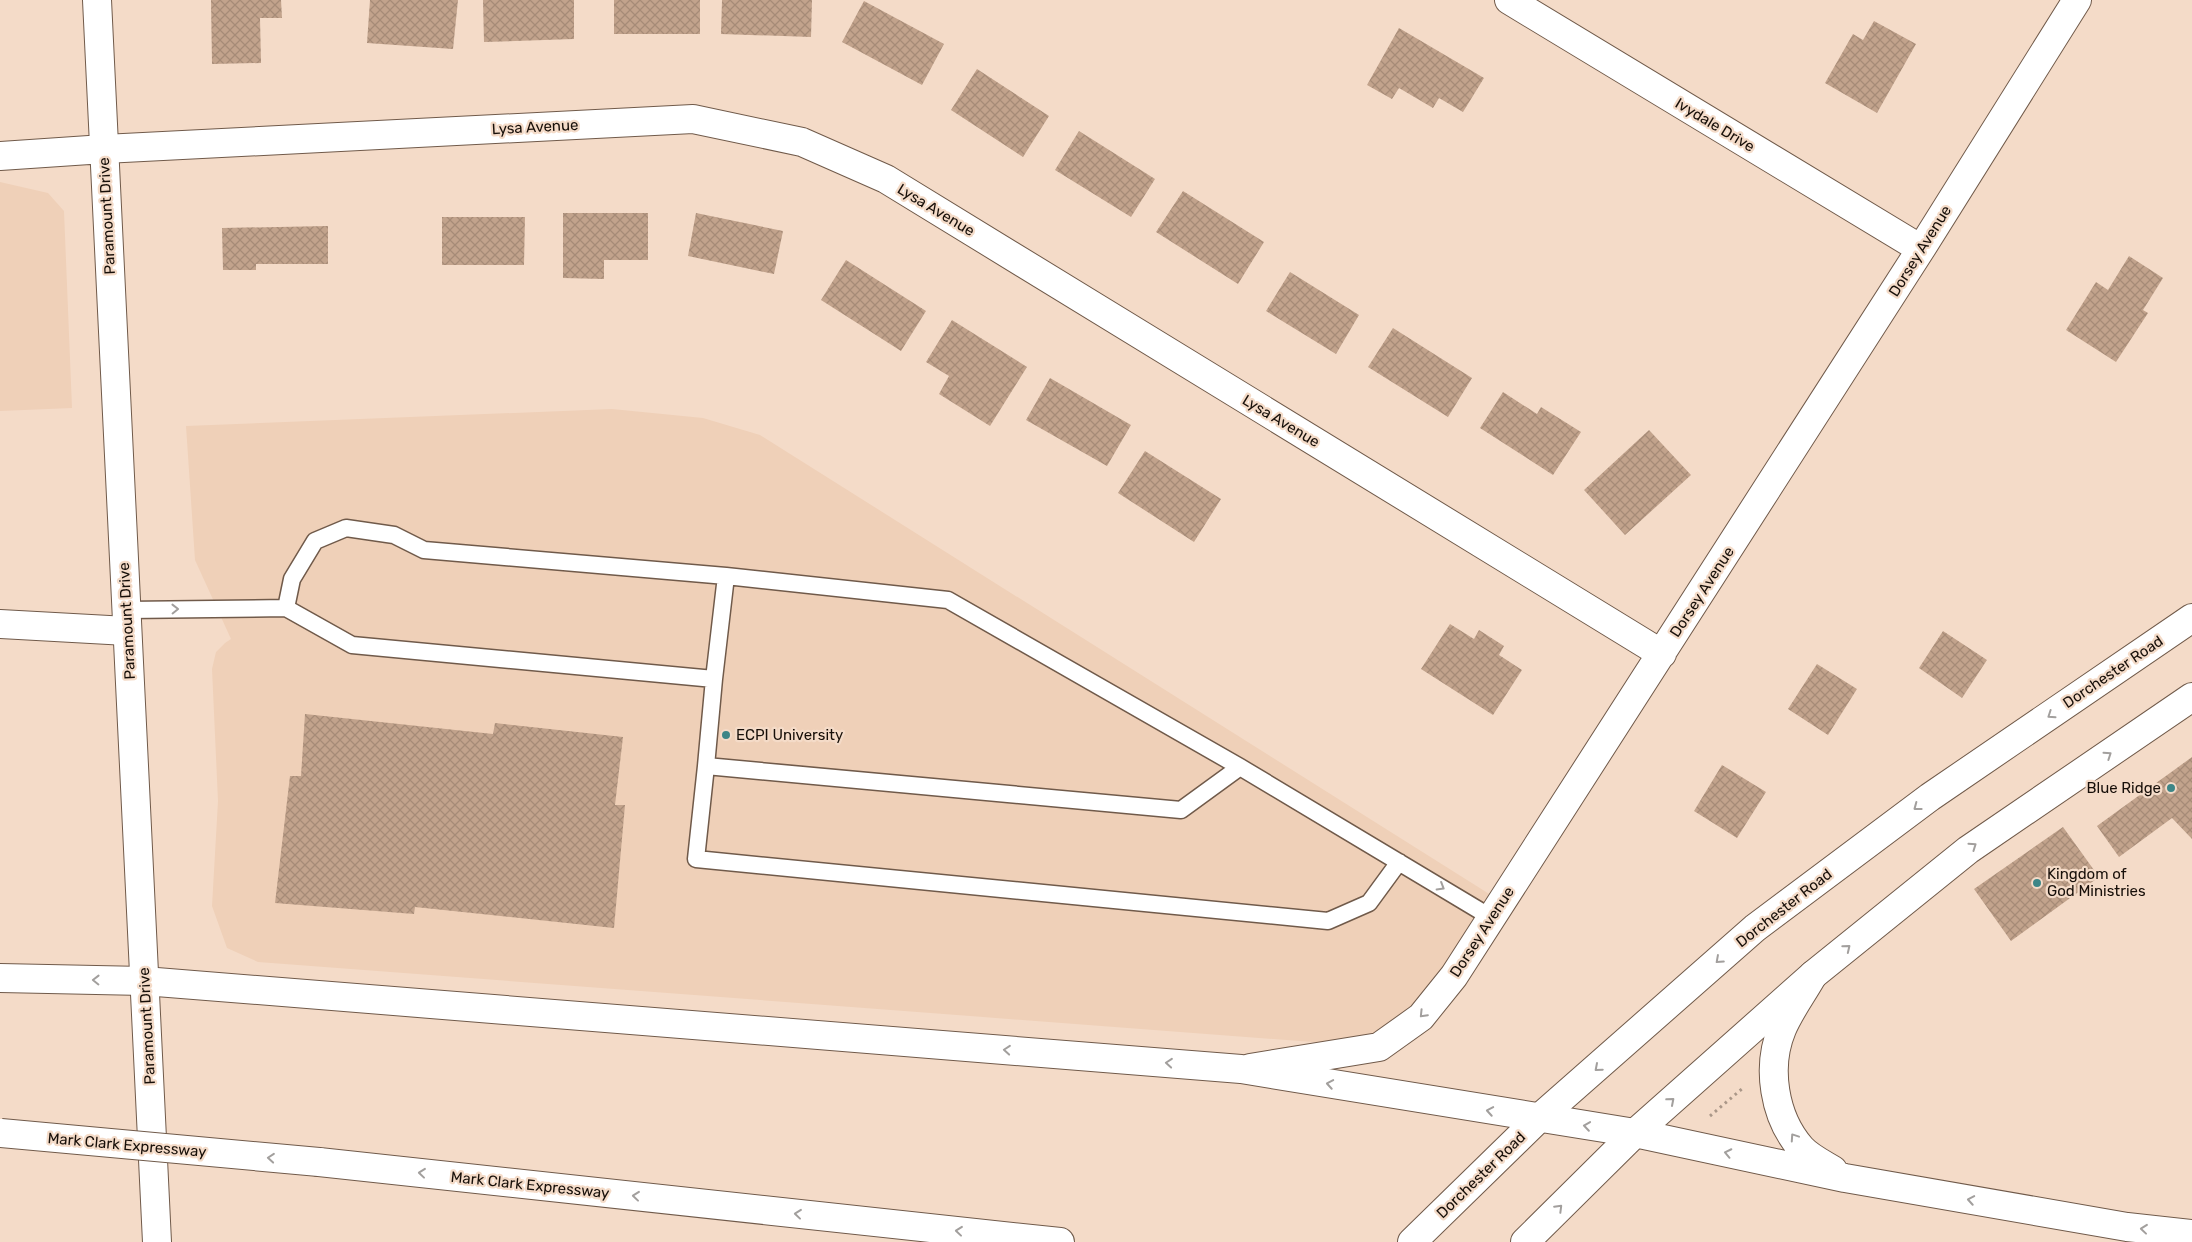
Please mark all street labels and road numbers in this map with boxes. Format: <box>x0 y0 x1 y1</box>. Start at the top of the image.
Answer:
street label: Ivydale Drive <box>1672 94 1758 156</box>
street label: Lysa Avenue <box>491 116 579 138</box>
street label: Paramount Drive <box>95 157 119 275</box>
street label: Lysa Avenue <box>894 180 978 240</box>
street label: Dorsey Avenue <box>1885 202 1955 300</box>
street label: Lysa Avenue <box>1239 391 1323 451</box>
street label: Dorsey Avenue <box>1666 543 1738 641</box>
street label: Paramount Drive <box>115 562 139 680</box>
street label: Dorchester Road <box>2060 632 2166 712</box>
street label: Dorchester Road <box>1732 865 1836 951</box>
street label: Dorsey Avenue <box>1446 883 1518 981</box>
street label: Paramount Drive <box>135 967 159 1085</box>
street label: Dorchester Road <box>1433 1128 1529 1222</box>
street label: Mark Clark Expressway <box>47 1129 207 1161</box>
street label: Mark Clark Expressway <box>450 1168 610 1202</box>

